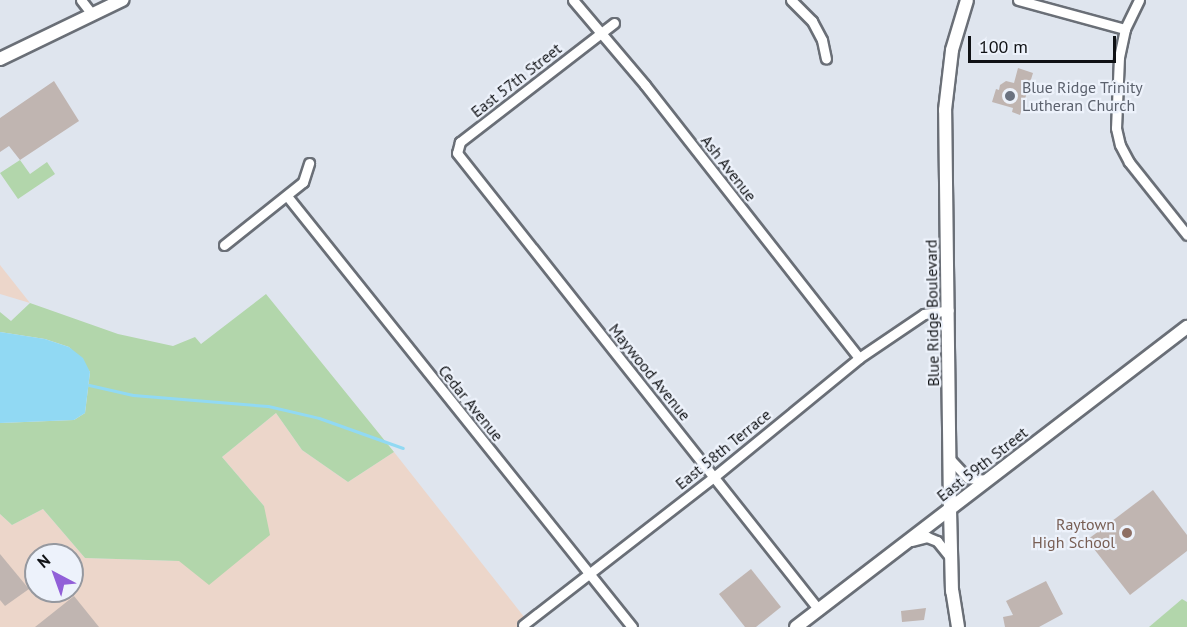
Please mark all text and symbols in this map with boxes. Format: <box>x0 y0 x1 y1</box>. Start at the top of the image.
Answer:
scale bar <box>971 24 1120 62</box>
text: 100 m <box>979 35 1028 58</box>
street label: East 57th Street <box>467 39 565 121</box>
place label: Blue Ridge Trinity Lutheran Church <box>1022 77 1143 115</box>
marker: Blue Ridge Trinity Lutheran Church <box>1003 89 1017 103</box>
street label: Ash Avenue <box>697 131 761 205</box>
street label: Blue Ridge Boulevard <box>921 239 943 387</box>
street label: Maywood Avenue <box>605 319 695 425</box>
street label: Cedar Avenue <box>434 361 508 445</box>
street label: East 58th Terrace <box>671 405 775 493</box>
street label: East 59th Street <box>933 423 1031 505</box>
place label: Raytown High School <box>1032 514 1115 552</box>
marker: Raytown High School <box>1120 526 1134 540</box>
north arrow <box>24 543 84 603</box>
text: N <box>33 550 54 572</box>

